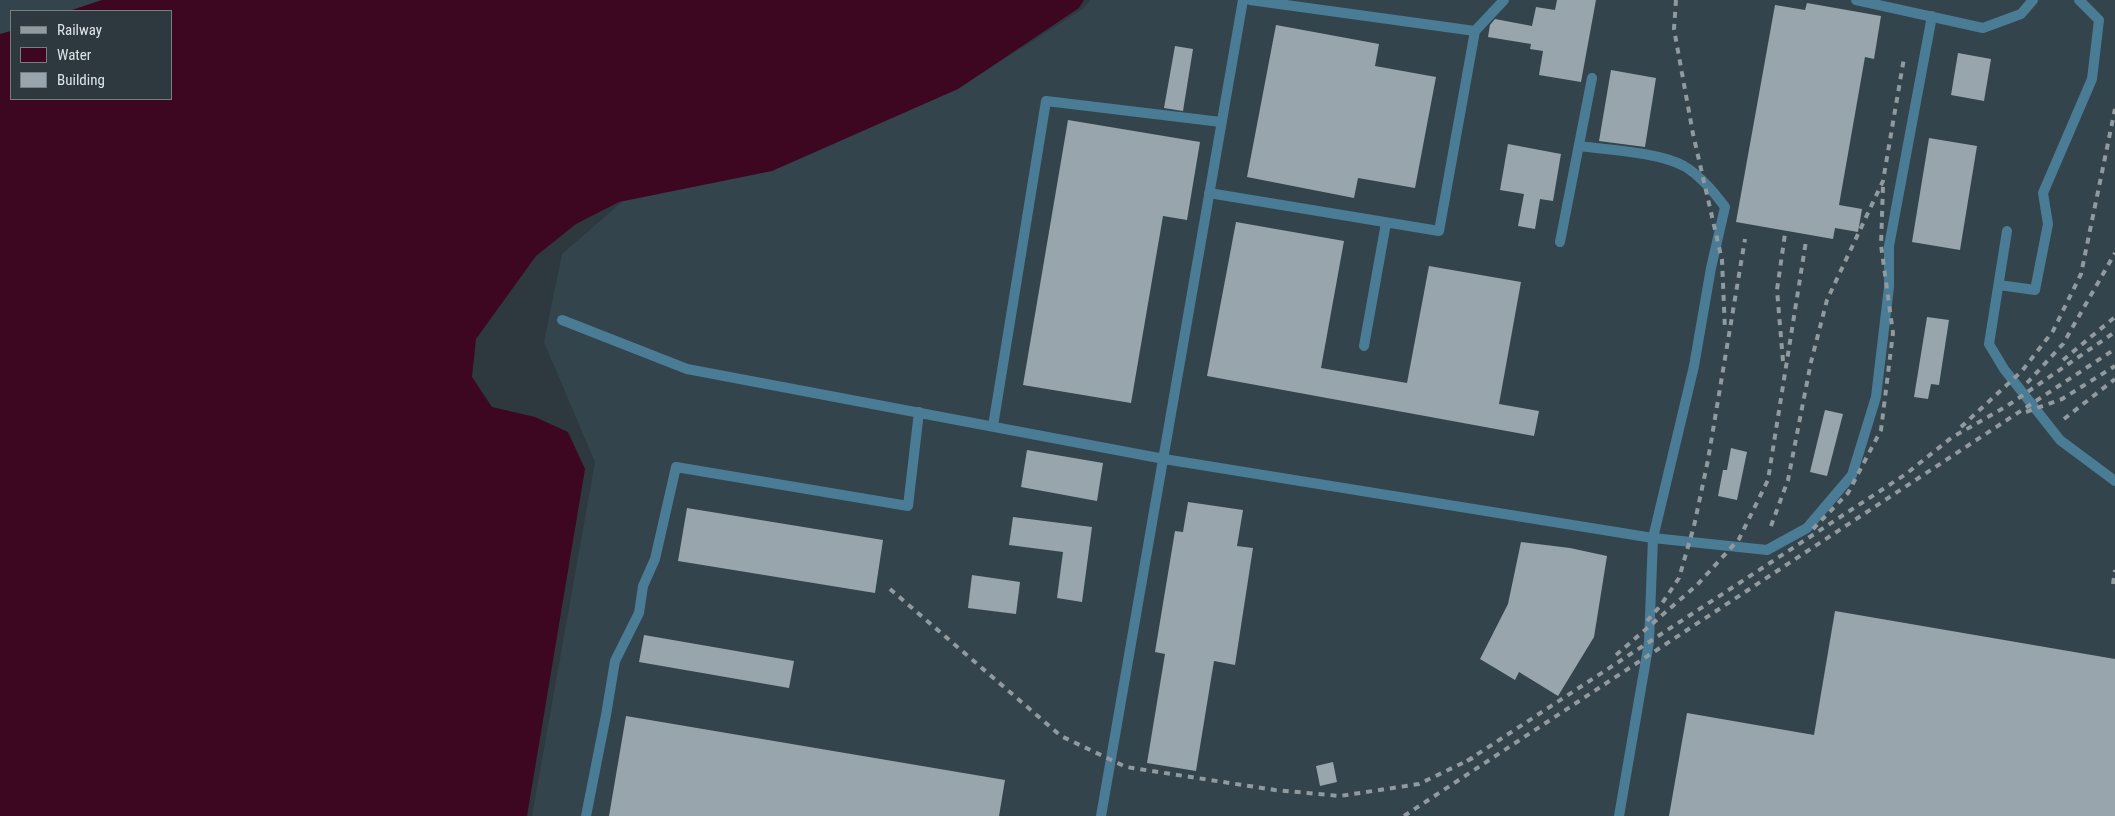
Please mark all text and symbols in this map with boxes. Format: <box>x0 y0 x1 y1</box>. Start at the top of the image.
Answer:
legend <box>10 10 172 100</box>
text: Railway <box>57 21 102 39</box>
text: Water <box>57 46 91 64</box>
text: Building <box>57 71 105 89</box>

